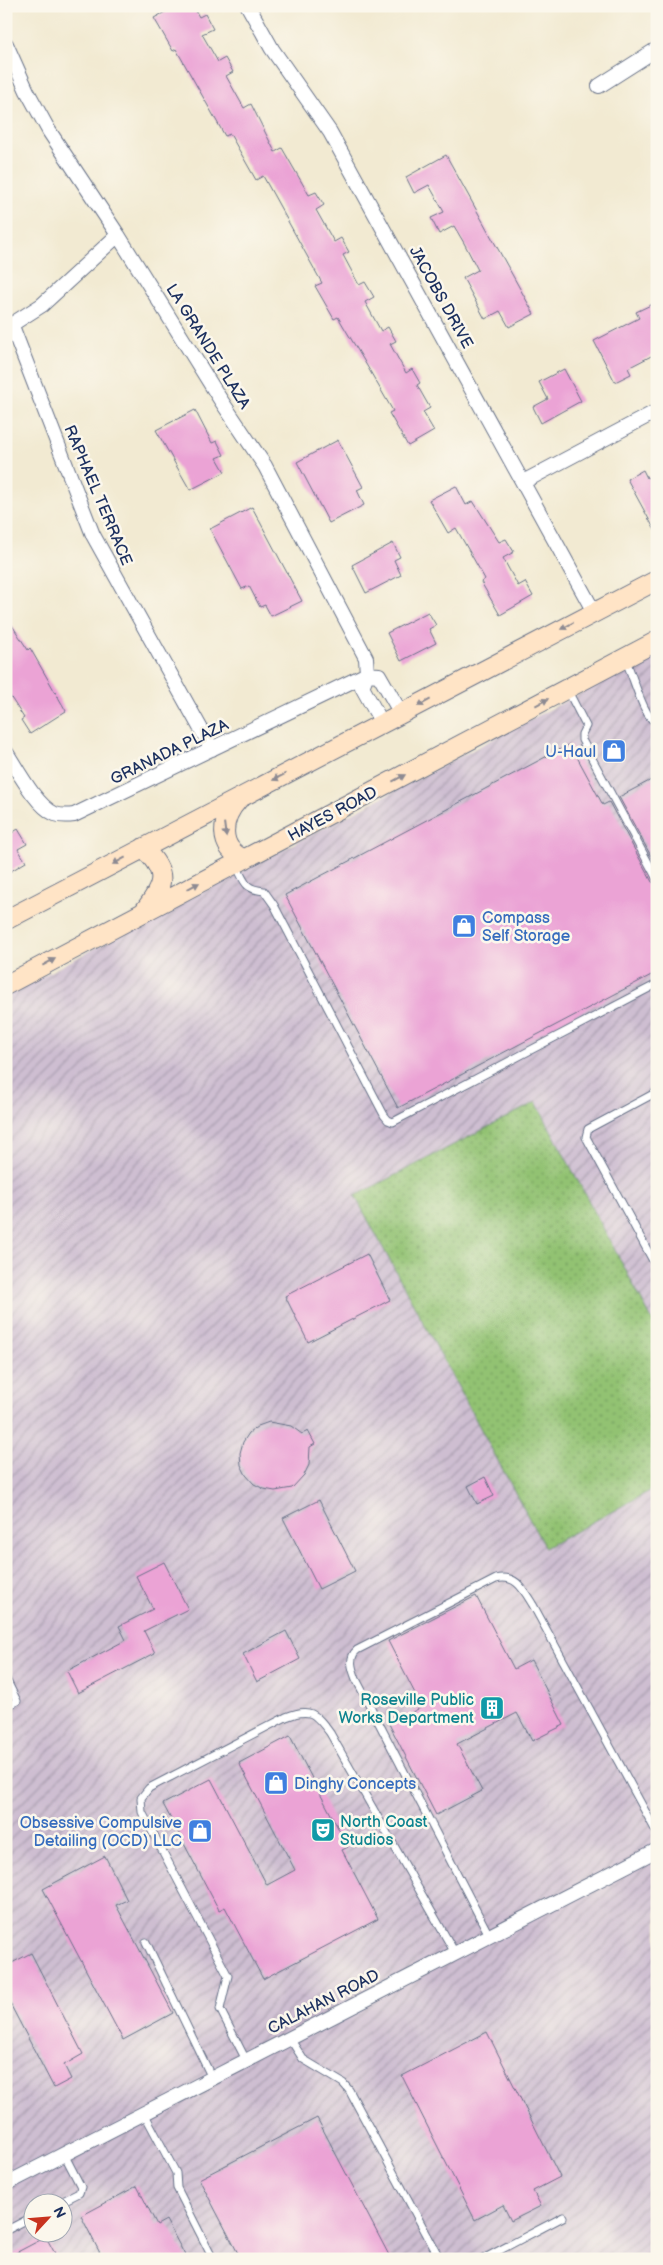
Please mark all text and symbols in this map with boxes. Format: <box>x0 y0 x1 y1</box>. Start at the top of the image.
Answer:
street label: JACOBS DRIVE <box>405 243 477 352</box>
street label: LA GRANDE PLAZA <box>162 281 254 413</box>
street label: RAPHAEL TERRACE <box>59 423 136 569</box>
one-way arrow <box>560 622 573 631</box>
one-way arrow <box>535 697 549 706</box>
one-way arrow <box>416 699 431 707</box>
street label: GRANADA PLAZA <box>108 715 232 789</box>
shop icon: U-Haul <box>601 738 627 764</box>
place label: U-Haul <box>545 743 596 762</box>
one-way arrow <box>272 773 286 781</box>
one-way arrow <box>391 774 406 782</box>
street label: HAYES ROAD <box>285 783 381 846</box>
one-way arrow <box>221 822 229 838</box>
one-way arrow <box>113 856 126 865</box>
one-way arrow <box>186 882 200 891</box>
place label: Compass Self Storage <box>482 909 571 946</box>
shop icon: Compass Self Storage <box>451 913 477 939</box>
one-way arrow <box>42 958 57 966</box>
place label: Roseville Public Works Department <box>339 1691 474 1728</box>
building icon: Roseville Public Works Department <box>479 1695 505 1721</box>
shop icon: Dinghy Concepts <box>263 1770 289 1796</box>
place label: Dinghy Concepts <box>294 1775 416 1794</box>
place label: North Coast Studios <box>340 1813 428 1850</box>
place label: Obsessive Compulsive Detailing (OCD) LLC <box>20 1814 183 1851</box>
theatre icon: North Coast Studios <box>310 1817 336 1843</box>
shop icon: Obsessive Compulsive Detailing (OCD) LLC <box>187 1818 213 1844</box>
street label: CALAHAN ROAD <box>265 1966 383 2039</box>
north arrow <box>22 2192 72 2242</box>
text: N <box>49 2204 69 2221</box>

